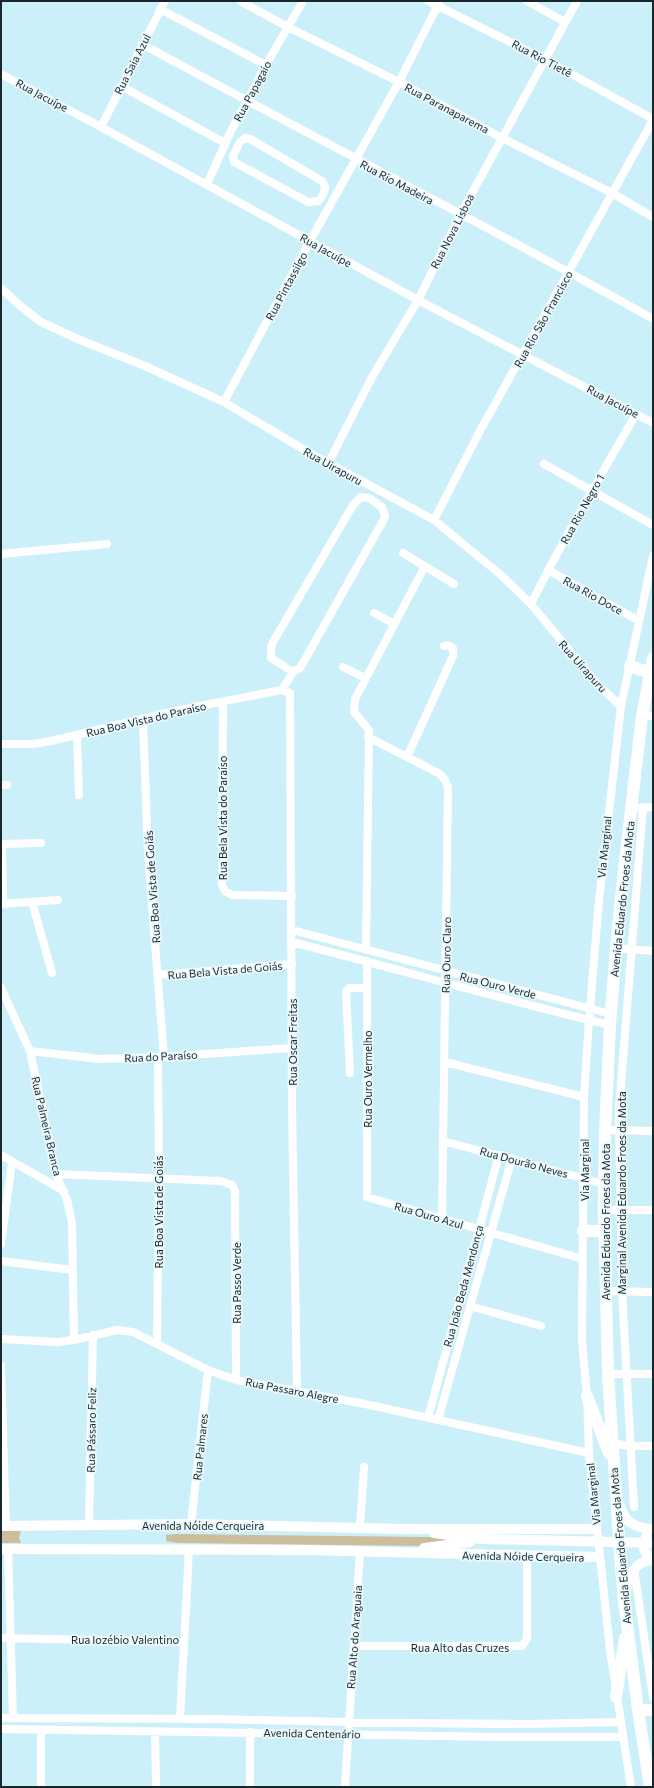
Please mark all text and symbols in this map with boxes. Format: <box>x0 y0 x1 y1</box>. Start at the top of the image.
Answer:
street label: Rua Saia Azul <box>111 32 153 96</box>
street label: Rua Rio Tietê <box>510 37 574 79</box>
street label: Rua Papagaio <box>230 58 274 124</box>
street label: Rua Jacuípe <box>13 76 70 115</box>
street label: Rua Paranaparema <box>403 80 491 136</box>
street label: Rua Rio Madeira <box>358 157 436 207</box>
street label: Rua Nova Lisboa <box>428 191 476 271</box>
street label: Rua Jacuípe <box>297 230 354 270</box>
street label: Rua Pintassilgo <box>263 249 310 322</box>
street label: Rua Rio São Francisco <box>511 268 575 370</box>
street label: Rua Jacuípe <box>584 382 641 421</box>
street label: Rua Uirapuru <box>301 444 365 488</box>
street label: Rua Rio Negro 1 <box>557 472 607 546</box>
street label: Rua Rio Doce <box>561 573 625 617</box>
street label: Rua Uirapuru <box>556 637 610 695</box>
street label: Rua Boa Vista do Paraíso <box>85 699 208 739</box>
street label: Rua Bela Vista do Paraíso <box>216 755 229 880</box>
street label: Via Marginal <box>594 815 614 879</box>
street label: Avenida Eduardo Froes da Mota <box>607 820 637 978</box>
street label: Rua Boa Vista de Goiás <box>142 830 162 944</box>
street label: Rua Ouro Claro <box>439 916 453 993</box>
street label: Rua Bela Vista de Goiás <box>167 959 283 981</box>
street label: Rua Ouro Verde <box>458 969 538 1001</box>
street label: Rua Oscar Freitas <box>286 998 299 1086</box>
street label: Rua Ouro Vermelho <box>361 1030 374 1128</box>
street label: Rua do Paraíso <box>124 1048 198 1064</box>
street label: Rua Palmeira Branca <box>29 1075 65 1177</box>
street label: Marginal Avenida Eduardo Froes da Mota <box>615 1091 628 1295</box>
street label: Via Marginal <box>578 1139 591 1201</box>
street label: Avenida Eduardo Froes da Mota <box>599 1143 612 1301</box>
street label: Rua Dourão Neves <box>478 1144 570 1180</box>
street label: Rua Boa Vista de Goiás <box>152 1155 165 1269</box>
street label: Rua Ouro Azul <box>393 1199 465 1231</box>
street label: Rua João Beda Mendonça <box>440 1224 487 1349</box>
street label: Rua Passo Verde <box>230 1242 243 1324</box>
street label: Rua Passaro Alegre <box>244 1375 340 1405</box>
street label: Rua Pássaro Feliz <box>84 1387 98 1473</box>
street label: Rua Palmares <box>190 1413 210 1481</box>
street label: Via Marginal <box>583 1462 603 1526</box>
street label: Avenida Eduardo Froes da Mota <box>607 1467 633 1625</box>
street label: Avenida Nóide Cerqueira <box>142 1519 264 1532</box>
street label: Avenida Nóide Cerqueira <box>462 1548 584 1564</box>
street label: Rua Alto do Araguaia <box>344 1585 364 1689</box>
street label: Rua Iozébio Valentino <box>71 1633 179 1646</box>
street label: Rua Alto das Cruzes <box>411 1641 509 1654</box>
street label: Avenida Centenário <box>263 1726 361 1740</box>

